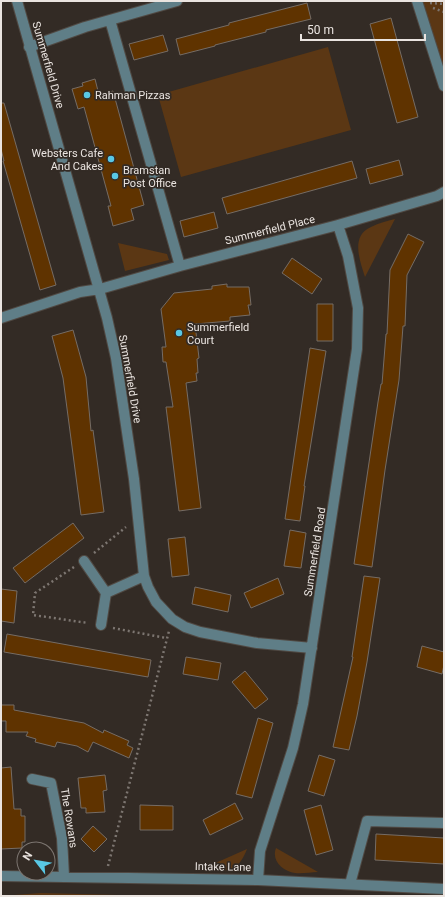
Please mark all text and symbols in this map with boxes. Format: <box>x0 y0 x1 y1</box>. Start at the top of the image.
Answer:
scale bar <box>301 16 425 42</box>
street label: Summerfield Drive <box>29 20 67 110</box>
text: 50 m <box>307 23 334 37</box>
place label: Rahman Pizzas <box>95 89 171 102</box>
marker: Rahman Pizzas <box>82 90 92 100</box>
place label: Websters Cafe And Cakes <box>31 147 103 173</box>
marker: Websters Cafe And Cakes <box>106 154 116 164</box>
place label: Bramstan Post Office <box>123 164 177 190</box>
marker: Bramstan Post Office <box>110 171 120 181</box>
street label: Summerfield Place <box>224 213 316 247</box>
place label: Summerfield Court <box>187 321 249 347</box>
marker: Summerfield Court <box>174 328 184 338</box>
street label: Summerfield Drive <box>116 334 144 424</box>
street label: Summerfield Road <box>302 506 328 598</box>
street label: The Rowans <box>58 787 80 849</box>
north arrow <box>16 841 56 881</box>
text: N <box>20 849 36 863</box>
street label: Intake Lane <box>195 860 252 874</box>

